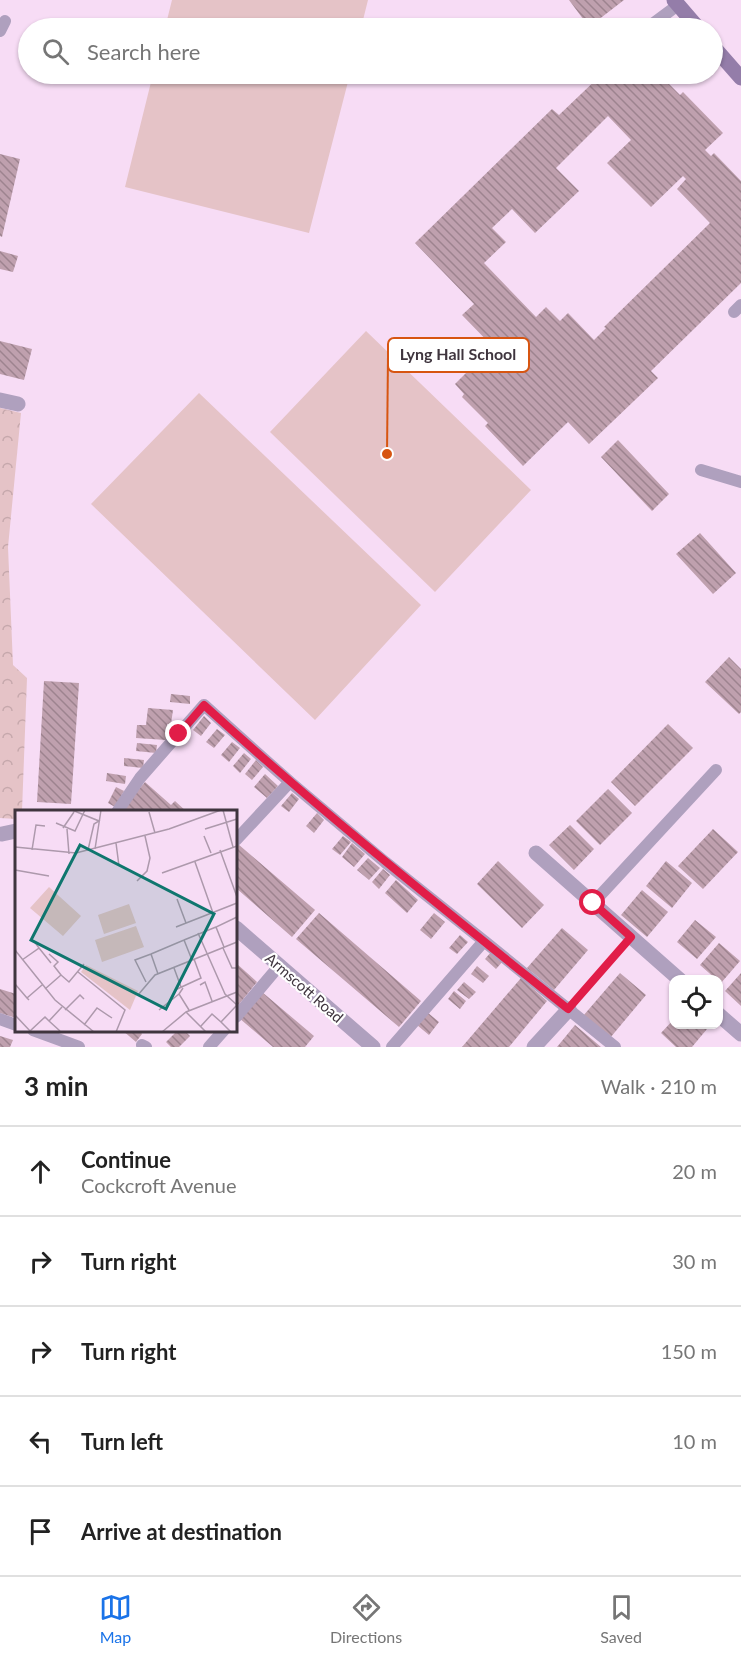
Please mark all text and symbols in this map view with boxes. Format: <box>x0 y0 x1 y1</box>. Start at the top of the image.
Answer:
search box <box>18 18 723 84</box>
icon: search <box>39 35 72 68</box>
text: Search here <box>87 38 200 65</box>
callout: Lyng Hall School <box>388 338 529 372</box>
text: Lyng Hall School <box>400 344 516 363</box>
route end <box>165 720 191 746</box>
inset map <box>15 810 237 1032</box>
route start <box>579 889 605 915</box>
street label: Armscott Road <box>262 949 347 1026</box>
map controls <box>669 975 723 1029</box>
button: locate <box>669 975 723 1029</box>
text: 3 min <box>24 1070 88 1102</box>
text: Walk · 210 m <box>601 1074 717 1098</box>
text: Continue <box>81 1146 171 1173</box>
icon: ahead <box>24 1155 57 1188</box>
text: 20 m <box>672 1159 717 1183</box>
text: Cockcroft Avenue <box>81 1173 237 1197</box>
icon: right <box>24 1245 57 1278</box>
text: Turn right <box>81 1248 176 1275</box>
text: 30 m <box>672 1249 717 1273</box>
icon: right <box>24 1335 57 1368</box>
text: Turn right <box>81 1338 176 1365</box>
text: 150 m <box>661 1339 717 1363</box>
icon: left <box>24 1425 57 1458</box>
text: Turn left <box>81 1428 163 1455</box>
text: 10 m <box>672 1429 717 1453</box>
icon: arrive <box>24 1515 57 1548</box>
text: Arrive at destination <box>81 1518 282 1545</box>
tab: Map <box>99 1591 132 1646</box>
tab: Directions <box>330 1591 402 1646</box>
tab: Saved <box>600 1591 642 1646</box>

